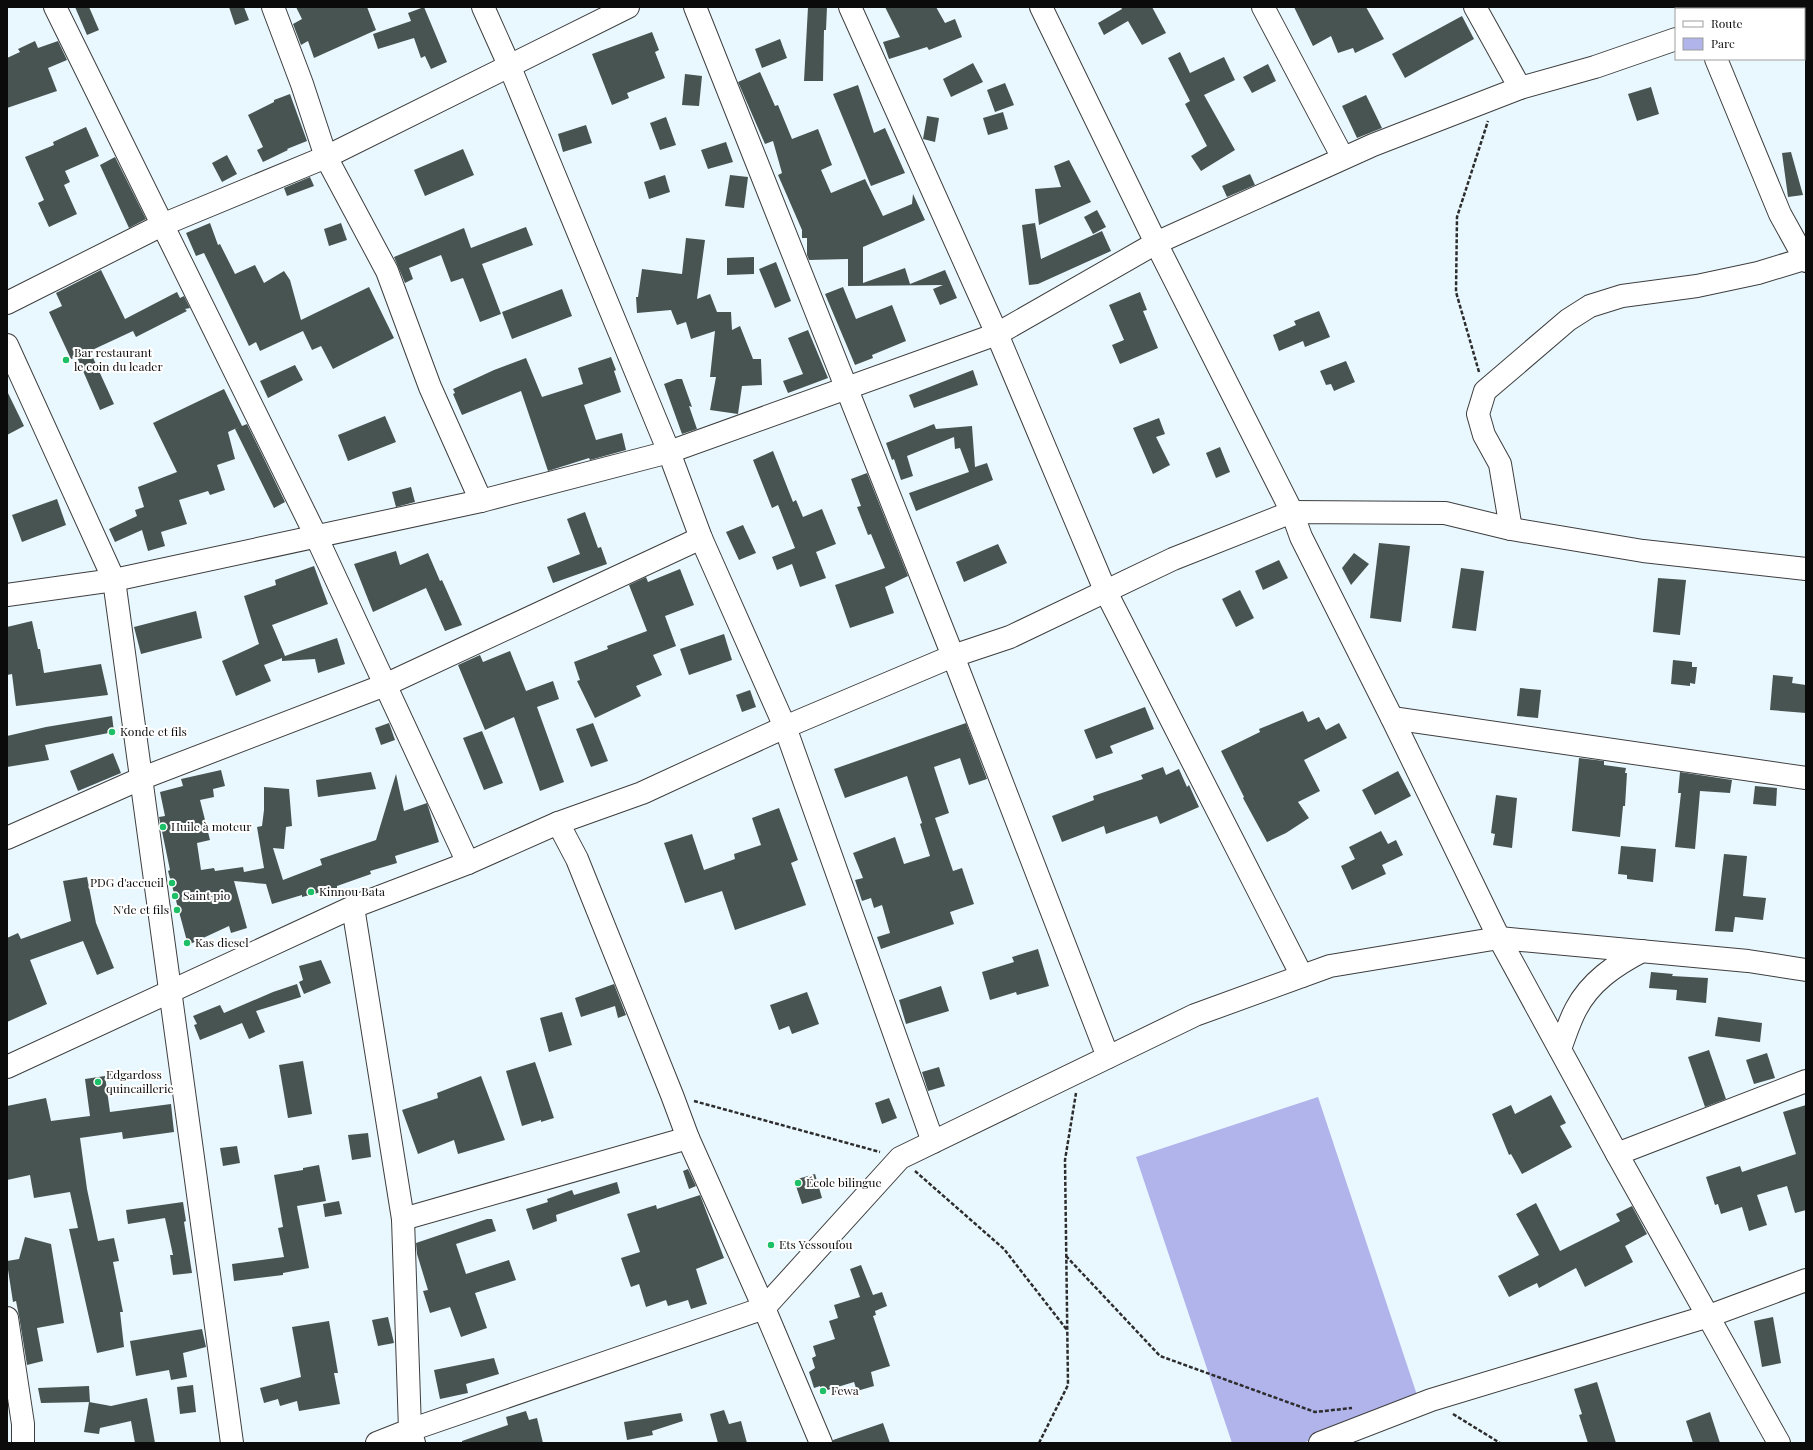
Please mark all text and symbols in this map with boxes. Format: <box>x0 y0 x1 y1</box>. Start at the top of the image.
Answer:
legend <box>1675 8 1805 60</box>
text: Route <box>1711 15 1743 31</box>
text: Parc <box>1711 35 1735 51</box>
place label: Bar restaurant le coin du leader <box>74 344 163 374</box>
marker: Bar restaurant le coin du leader <box>61 355 71 365</box>
place label: Konde et fils <box>120 723 187 739</box>
marker: Konde et fils <box>107 727 117 737</box>
place label: Huile à moteur <box>171 818 252 834</box>
marker: Huile à moteur <box>158 822 168 832</box>
place label: PDG d'accueil <box>90 874 165 890</box>
marker: PDG d'accueil <box>167 878 177 888</box>
place label: Kinnou Bata <box>319 883 385 899</box>
place label: Saint pio <box>183 887 231 903</box>
marker: Kinnou Bata <box>306 887 316 897</box>
marker: Saint pio <box>170 891 180 901</box>
place label: N'de et fils <box>113 901 169 917</box>
marker: N'de et fils <box>172 905 182 915</box>
place label: Kas diesel <box>195 934 249 950</box>
marker: Kas diesel <box>182 938 192 948</box>
place label: Edgardoss quincaillerie <box>106 1066 173 1096</box>
marker: Edgardoss quincaillerie <box>93 1077 103 1087</box>
place label: École bilingue <box>806 1174 882 1190</box>
marker: École bilingue <box>793 1178 803 1188</box>
place label: Ets Yessoufou <box>779 1236 853 1252</box>
marker: Ets Yessoufou <box>766 1240 776 1250</box>
place label: Fewa <box>831 1382 859 1398</box>
marker: Fewa <box>818 1386 828 1396</box>

